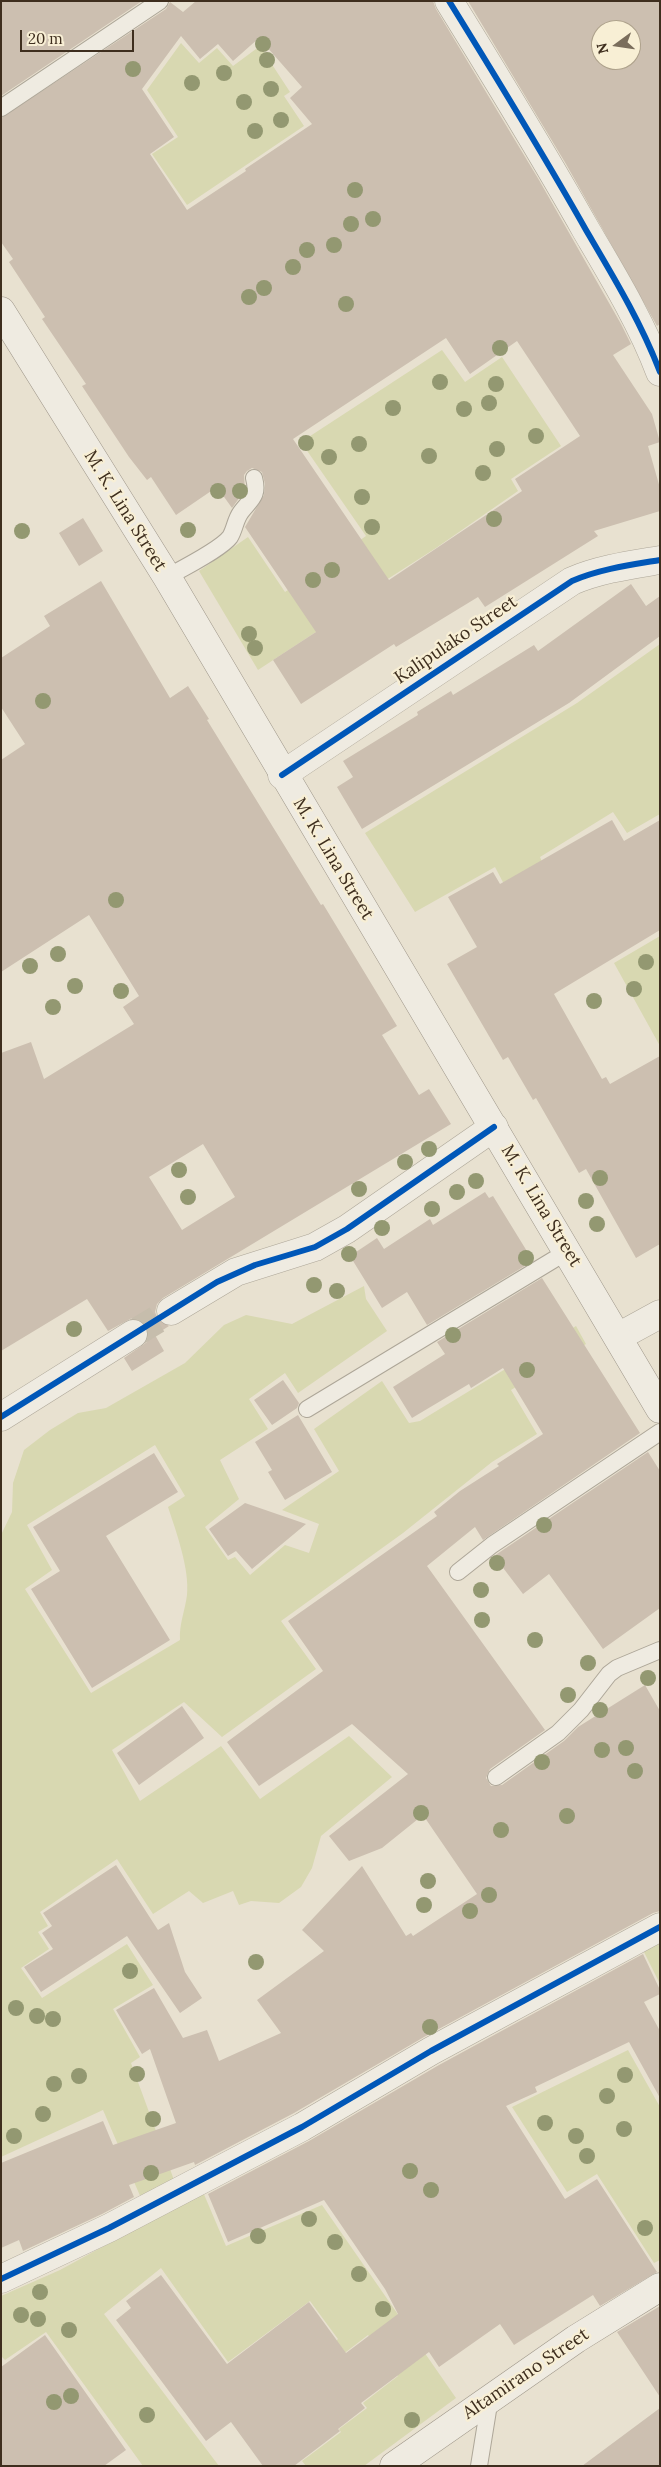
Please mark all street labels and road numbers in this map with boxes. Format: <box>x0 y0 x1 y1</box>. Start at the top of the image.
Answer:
street label: M. K. Lina Street <box>79 447 171 575</box>
street label: Kalipulako Street <box>391 591 521 689</box>
street label: M. K. Lina Street <box>288 794 378 924</box>
street label: M. K. Lina Street <box>496 1141 586 1271</box>
street label: Altamirano Street <box>459 2324 593 2424</box>

